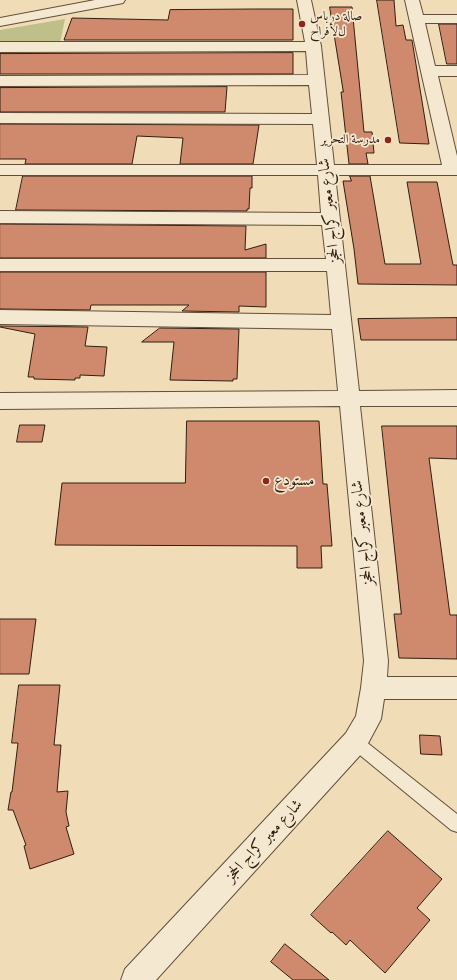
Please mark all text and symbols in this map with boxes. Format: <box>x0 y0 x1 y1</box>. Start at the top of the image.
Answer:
place label: صالة درباس لﻷفراح <box>310 9 362 40</box>
marker: صالة درباس لﻷفراح <box>297 19 307 29</box>
place label: مدرسة التحرير <box>321 132 380 148</box>
marker: مدرسة التحرير <box>383 135 393 145</box>
street label: شارع معبر كراج الحجز <box>315 157 345 265</box>
place label: مستودع <box>274 471 315 491</box>
marker: مستودع <box>261 476 271 486</box>
street label: شارع معبر كراج الحجز <box>348 479 378 587</box>
street label: شارع معبر كراج الحجز <box>221 796 307 886</box>

